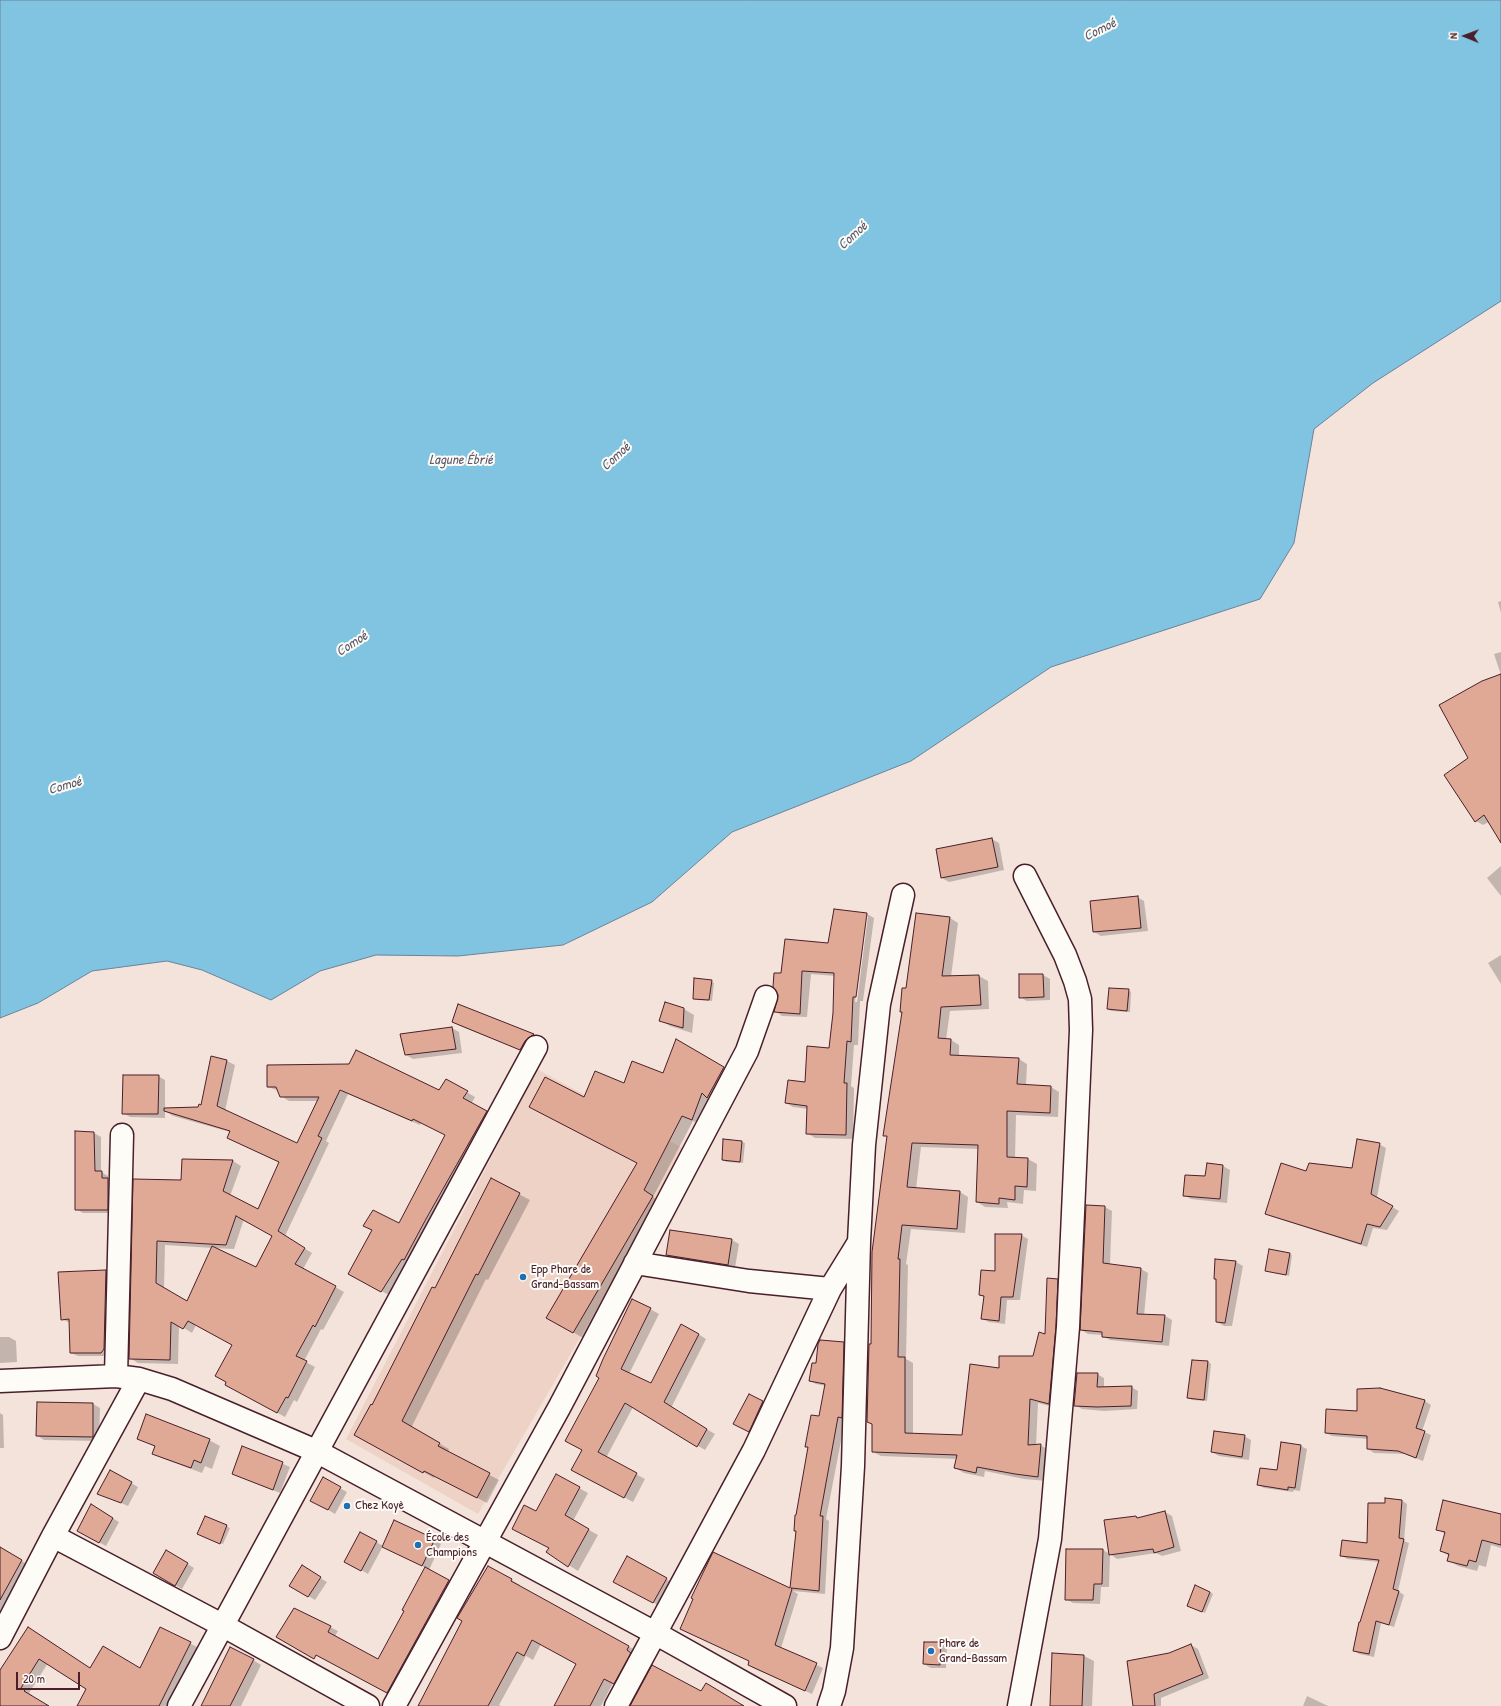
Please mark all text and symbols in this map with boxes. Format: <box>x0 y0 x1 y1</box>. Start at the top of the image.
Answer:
water label: Comoé <box>1081 15 1119 45</box>
north arrow <box>1445 16 1485 56</box>
text: N <box>1446 33 1460 39</box>
water label: Comoé <box>835 218 871 254</box>
water label: Comoé <box>598 439 634 475</box>
water label: Lagune Ébrié <box>429 452 493 468</box>
water label: Comoé <box>333 628 371 660</box>
water label: Comoé <box>46 773 84 799</box>
place label: Epp Phare de Grand-Bassam <box>531 1262 599 1293</box>
marker: Epp Phare de Grand-Bassam <box>518 1272 528 1282</box>
place label: Chez Koyè <box>355 1498 404 1514</box>
marker: Chez Koyè <box>342 1501 352 1511</box>
place label: École des Champions <box>426 1530 477 1561</box>
marker: École des Champions <box>413 1540 423 1550</box>
place label: Phare de Grand-Bassam <box>939 1636 1007 1667</box>
marker: Phare de Grand-Bassam <box>926 1646 936 1656</box>
scale bar <box>18 1664 82 1690</box>
text: 20 m <box>23 1670 45 1687</box>

